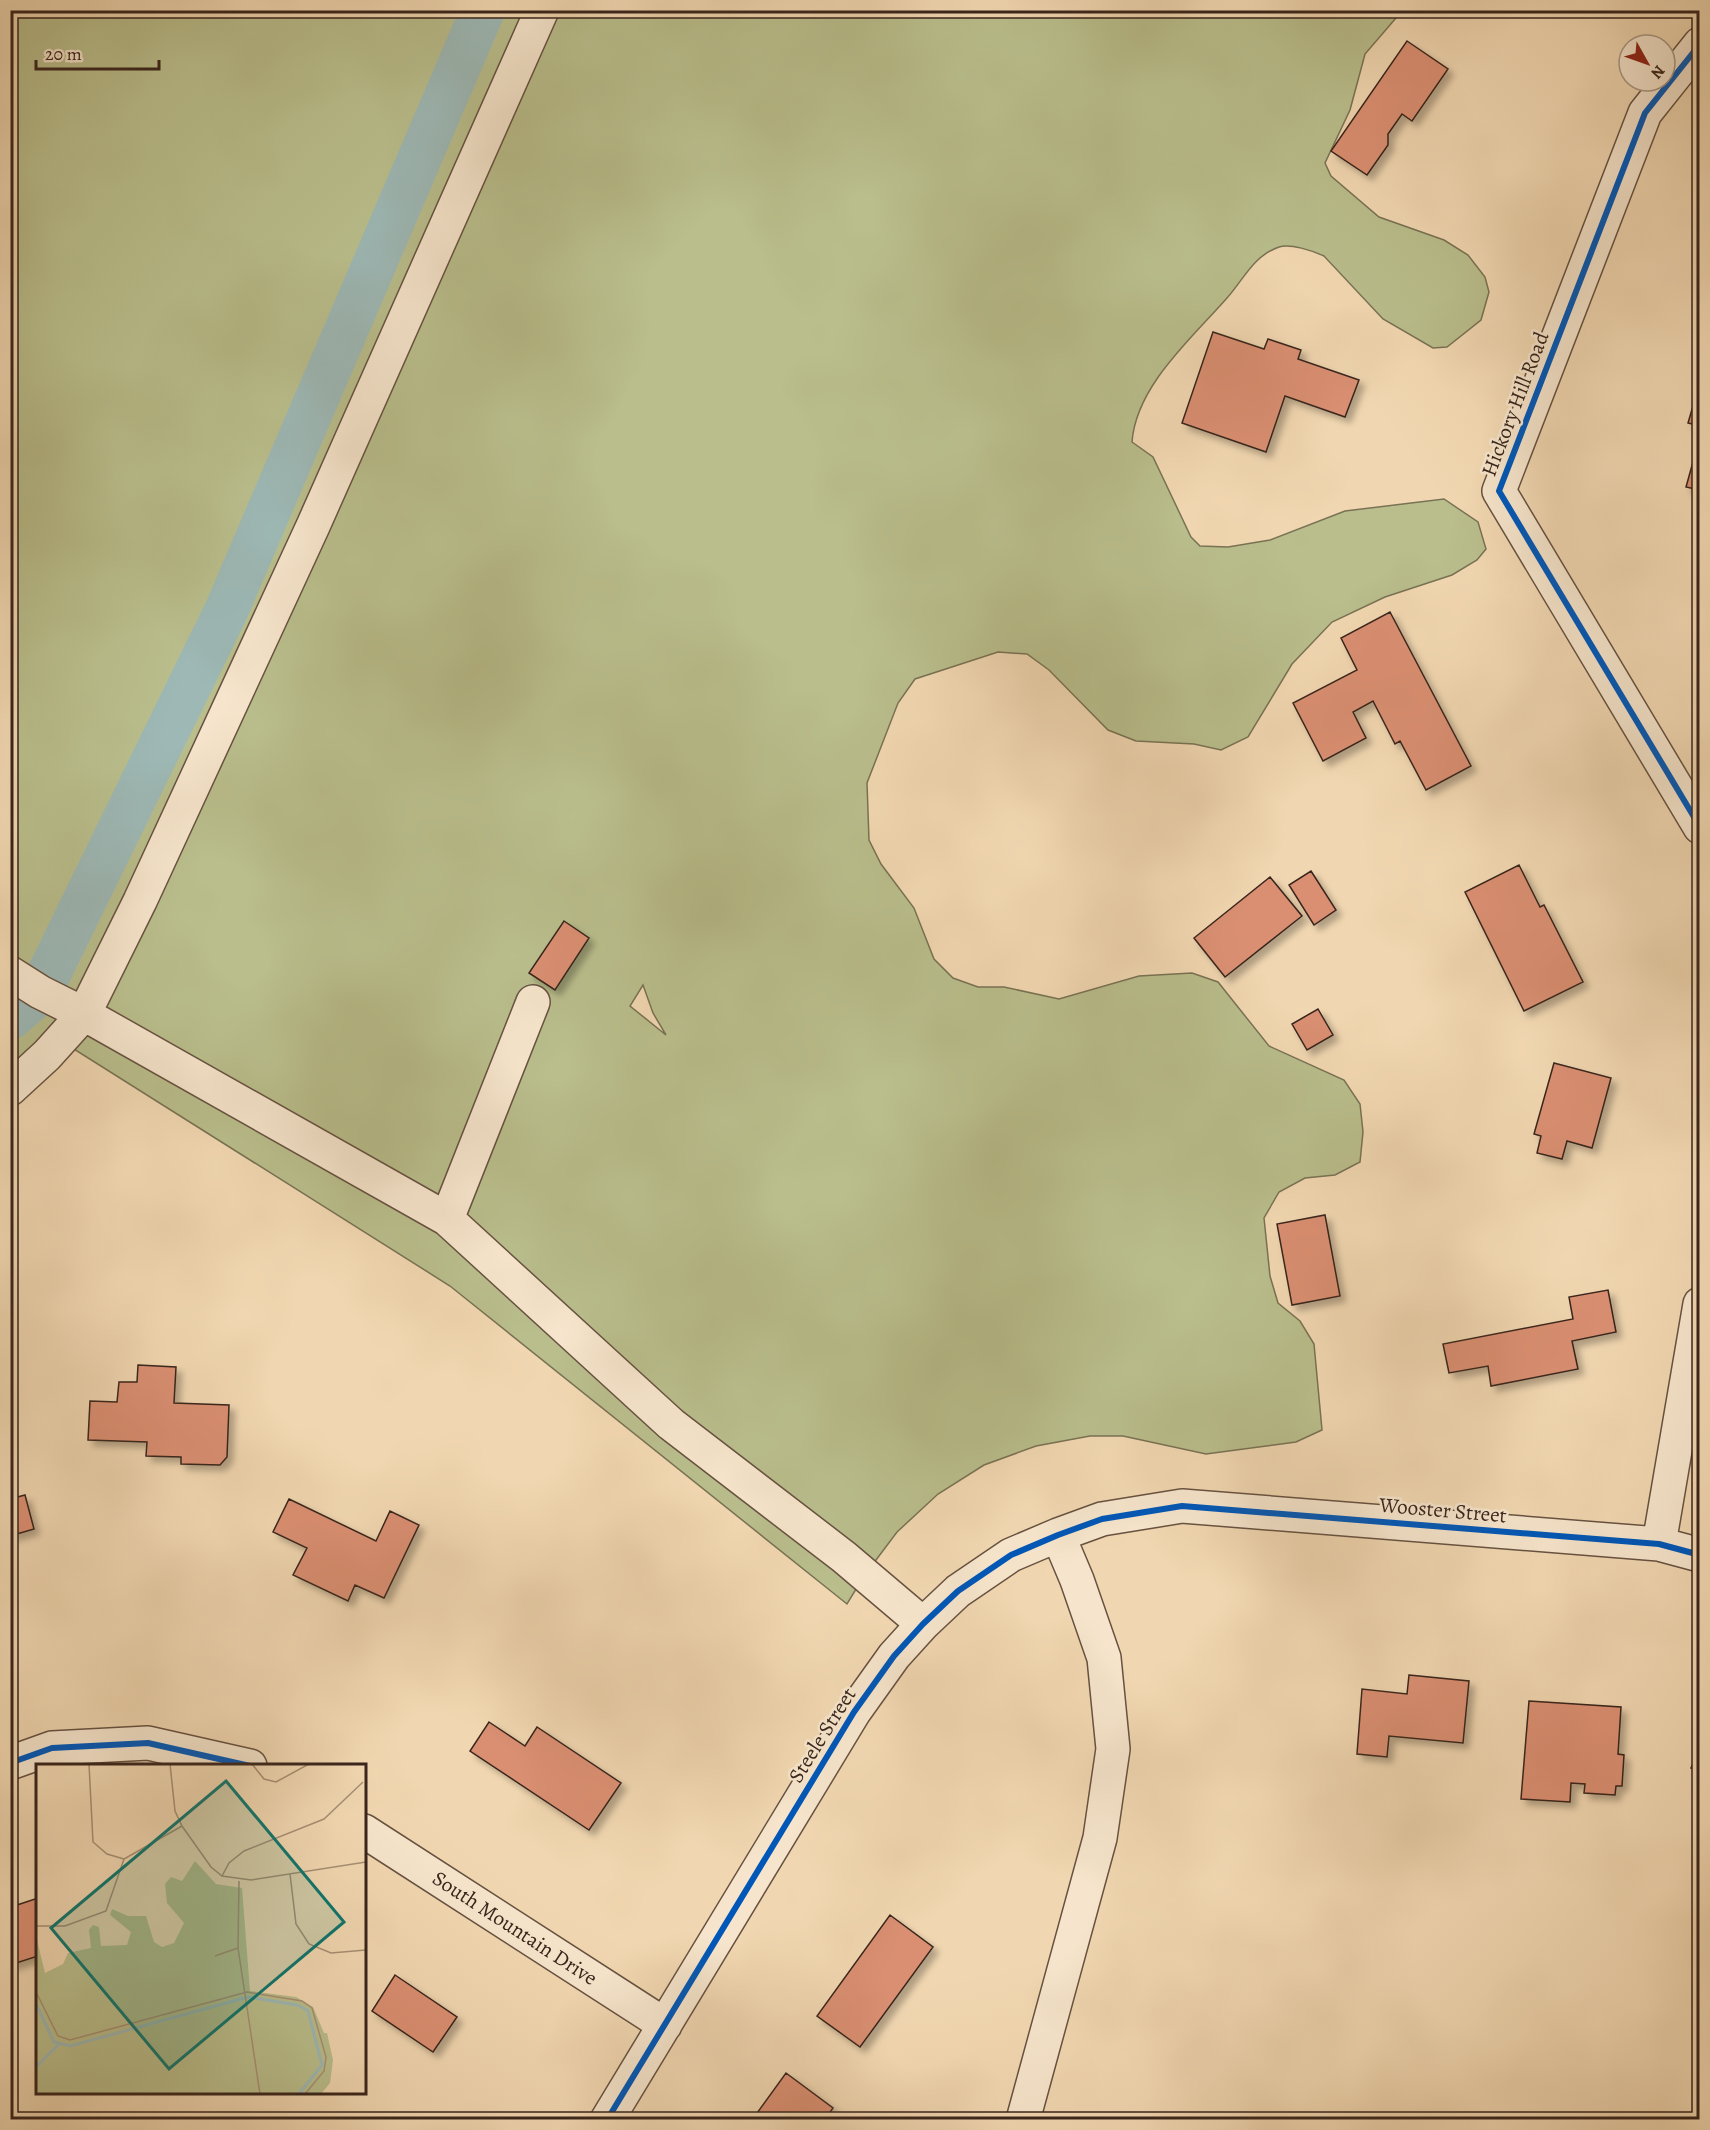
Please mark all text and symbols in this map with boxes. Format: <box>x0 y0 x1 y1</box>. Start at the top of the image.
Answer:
scale bar <box>36 33 159 71</box>
north arrow <box>1617 33 1677 93</box>
text: 20 m <box>45 42 82 66</box>
text: N <box>1645 60 1670 84</box>
street label: Hickory Hill Road <box>1475 327 1556 480</box>
street label: Wooster Street <box>1377 1490 1508 1530</box>
street label: Steele Street <box>782 1682 862 1788</box>
inset map <box>36 1764 366 2094</box>
street label: South Mountain Drive <box>427 1864 603 1992</box>

